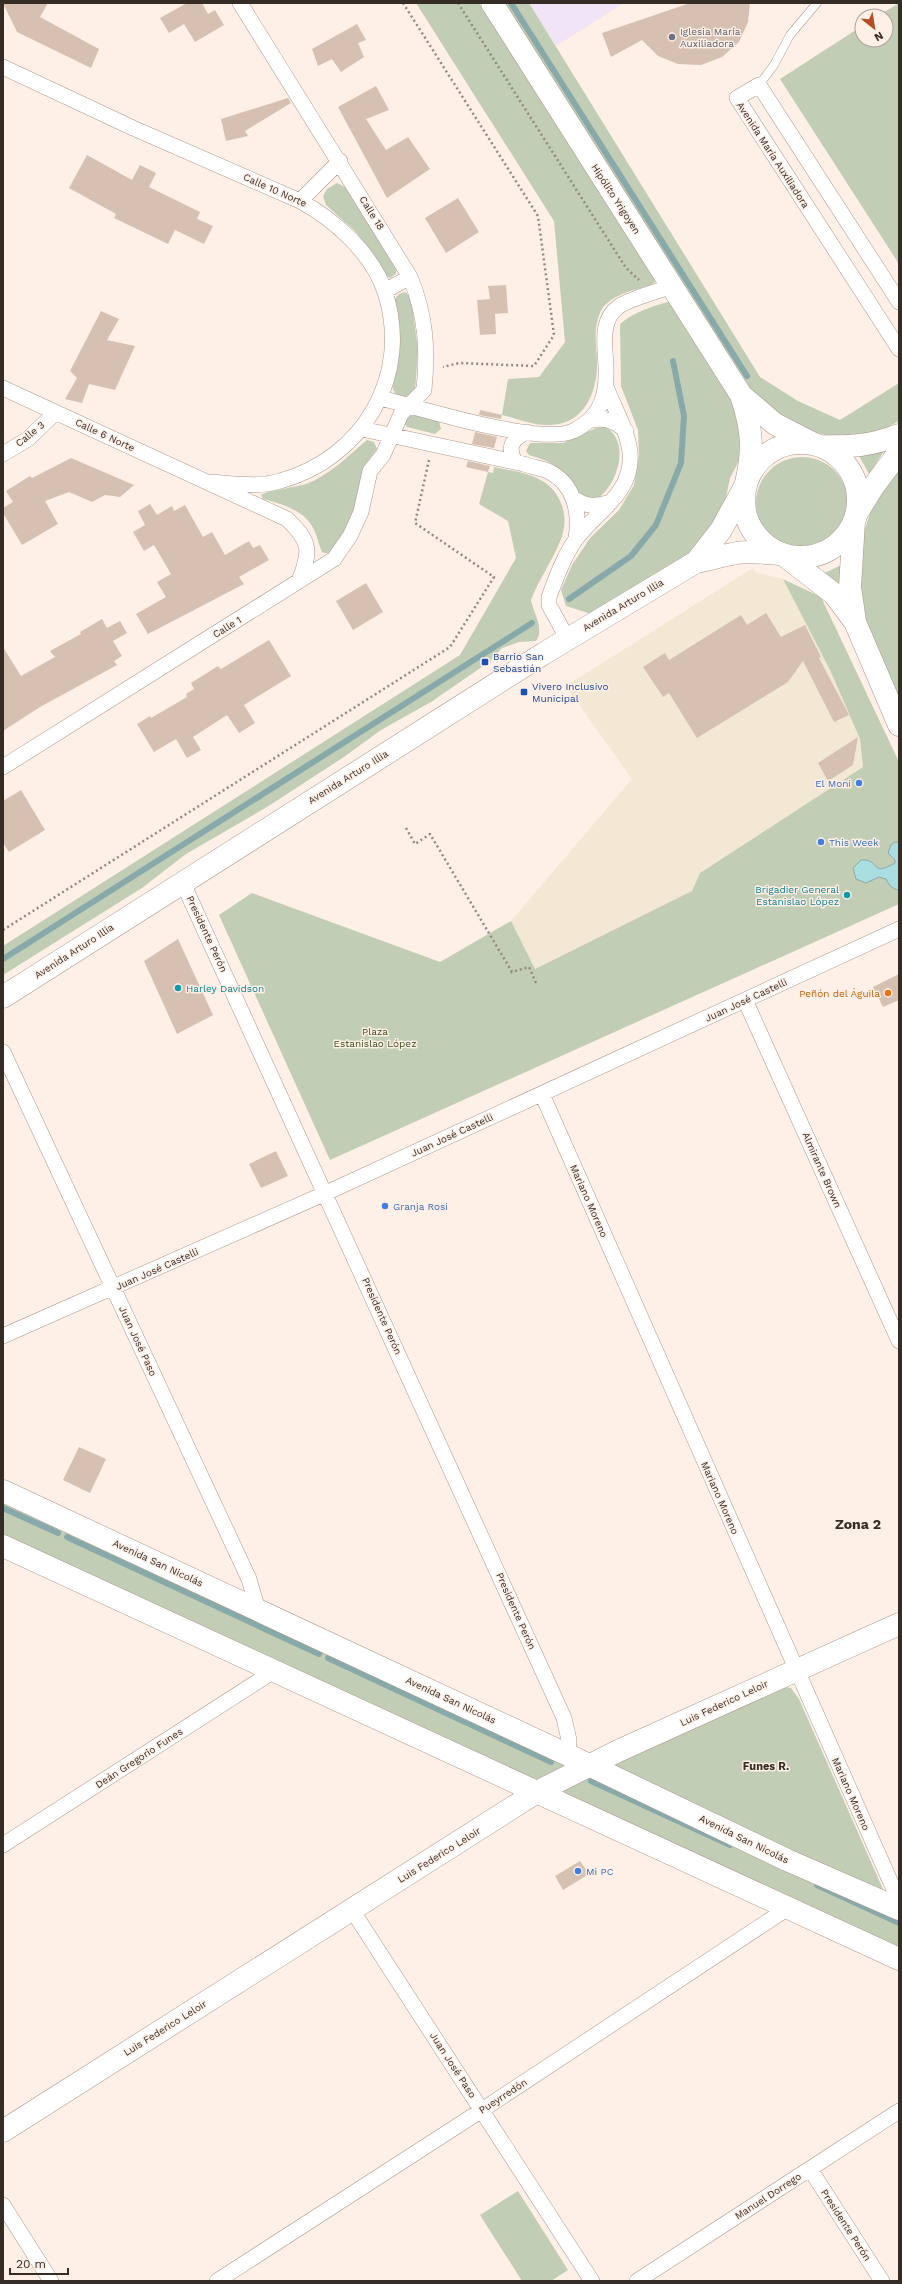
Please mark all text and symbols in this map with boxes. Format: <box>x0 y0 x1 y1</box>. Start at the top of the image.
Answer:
north arrow <box>854 8 894 48</box>
place label: Iglesia María Auxiliadora <box>680 26 741 49</box>
text: N <box>872 29 886 44</box>
marker: Iglesia María Auxiliadora <box>667 32 677 42</box>
street label: Avenida María Auxiliadora <box>734 100 812 210</box>
street label: Hipólito Yrigoyen <box>589 162 643 236</box>
street label: Calle 10 Norte <box>242 171 309 209</box>
street label: Calle 18 <box>357 194 387 232</box>
street label: Calle 6 Norte <box>74 416 137 454</box>
street label: Calle 3 <box>13 419 47 449</box>
street label: Avenida Arturo Illia <box>581 576 666 633</box>
street label: Calle 1 <box>211 614 243 640</box>
place label: Barrio San Sebastián <box>493 651 544 674</box>
marker: Barrio San Sebastián <box>480 657 490 667</box>
place label: Vivero Inclusivo Municipal <box>532 681 609 704</box>
marker: Vivero Inclusivo Municipal <box>519 687 529 697</box>
street label: Avenida Arturo Illia <box>306 748 390 806</box>
place label: El Moni <box>815 778 851 789</box>
marker: El Moni <box>854 778 864 788</box>
marker: This Week <box>816 837 826 847</box>
place label: This Week <box>829 837 879 848</box>
place label: Brigadier General Estanislao López <box>755 884 839 907</box>
marker: Brigadier General Estanislao López <box>842 890 852 900</box>
street label: Presidente Perón <box>184 894 230 974</box>
street label: Avenida Arturo Illia <box>32 921 116 981</box>
street label: Juan José Castelli <box>703 976 789 1024</box>
marker: Harley Davidson <box>173 983 183 993</box>
place label: Harley Davidson <box>186 983 264 994</box>
place label: Peñón del Águila <box>799 988 880 999</box>
marker: Peñón del Águila <box>883 988 893 998</box>
park label: Plaza Estanislao López <box>334 1026 416 1049</box>
street label: Juan José Castelli <box>409 1111 495 1159</box>
street label: Almirante Brown <box>800 1130 844 1210</box>
street label: Mariano Moreno <box>568 1163 610 1239</box>
marker: Granja Rosi <box>380 1201 390 1211</box>
place label: Granja Rosi <box>393 1201 448 1212</box>
street label: Juan José Castelli <box>114 1246 200 1292</box>
street label: Presidente Perón <box>360 1276 404 1356</box>
street label: Juan José Paso <box>117 1304 159 1378</box>
street label: Mariano Moreno <box>699 1460 741 1536</box>
district label: Zona 2 <box>835 1516 881 1532</box>
street label: Avenida San Nicolás <box>111 1537 205 1589</box>
street label: Presidente Perón <box>494 1571 538 1651</box>
street label: Avenida San Nicolás <box>404 1674 498 1726</box>
street label: Luis Federico Leloir <box>678 1678 770 1728</box>
street label: Deán Gregorio Funes <box>93 1726 185 1790</box>
street label: Mariano Moreno <box>830 1756 872 1832</box>
district label: Funes R. <box>743 1760 789 1773</box>
street label: Avenida San Nicolás <box>697 1812 791 1866</box>
street label: Luis Federico Leloir <box>395 1825 483 1885</box>
marker: Mi PC <box>573 1866 583 1876</box>
place label: Mi PC <box>586 1866 614 1877</box>
street label: Luis Federico Leloir <box>121 1998 209 2058</box>
street label: Juan José Paso <box>428 2030 478 2100</box>
street label: Pueyrredón <box>477 2076 529 2116</box>
street label: Manuel Dorrego <box>733 2170 803 2222</box>
street label: Presidente Perón <box>819 2187 873 2263</box>
scale bar <box>10 2250 68 2276</box>
text: 20 m <box>16 2257 46 2271</box>

